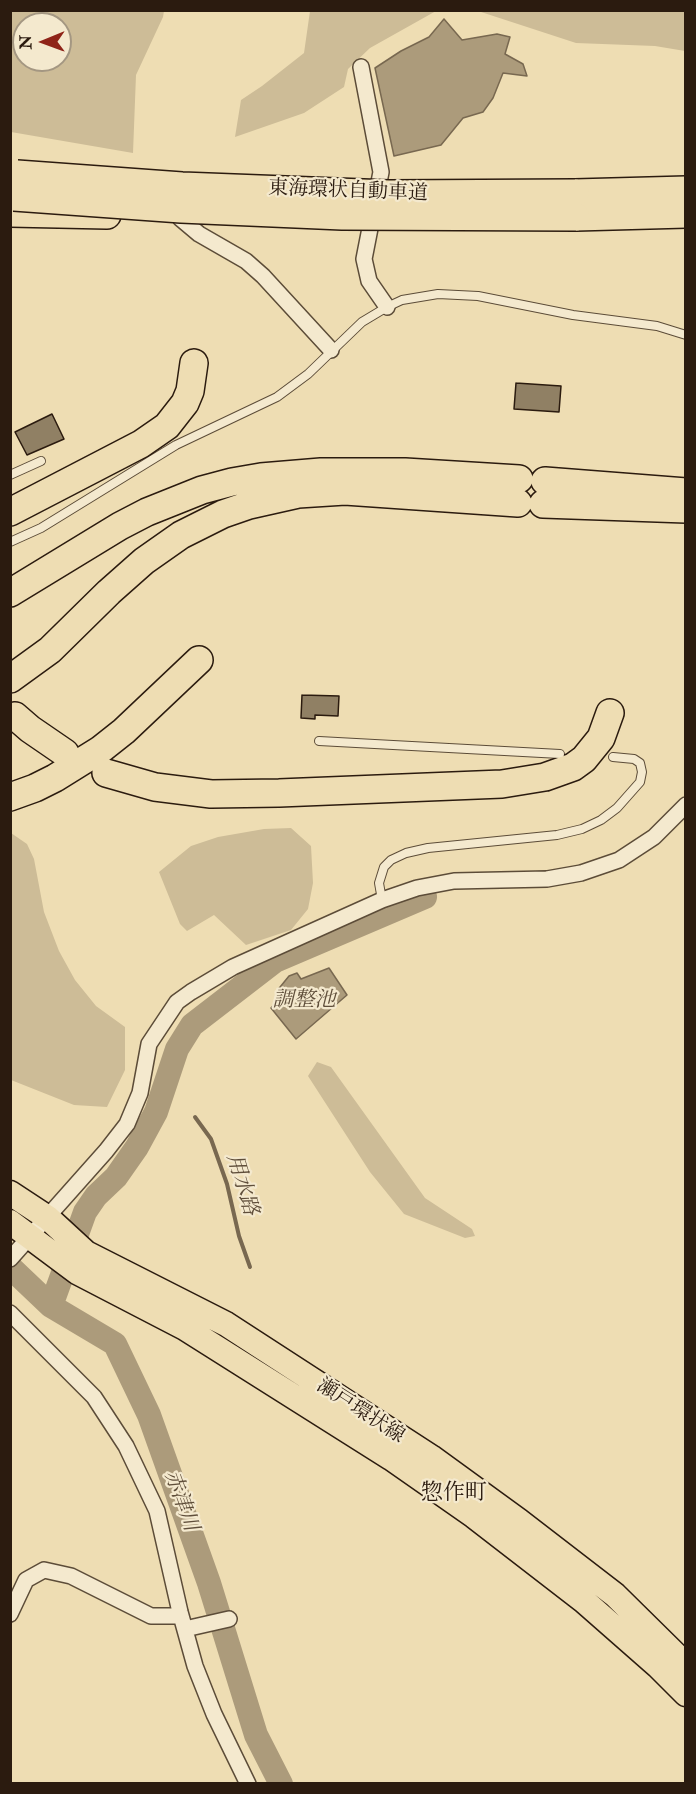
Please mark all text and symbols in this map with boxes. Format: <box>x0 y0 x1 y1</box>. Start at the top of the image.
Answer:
north arrow <box>12 12 72 72</box>
text: N <box>16 35 36 50</box>
street label: 東海環状自動車道 <box>268 177 428 207</box>
water label: 調整池 <box>273 988 335 1014</box>
water label: 用水路 <box>220 1151 262 1219</box>
street label: 瀬戸環状線 <box>312 1375 408 1449</box>
water label: 赤津川 <box>157 1467 203 1535</box>
district label: 惣作町 <box>421 1481 487 1507</box>

